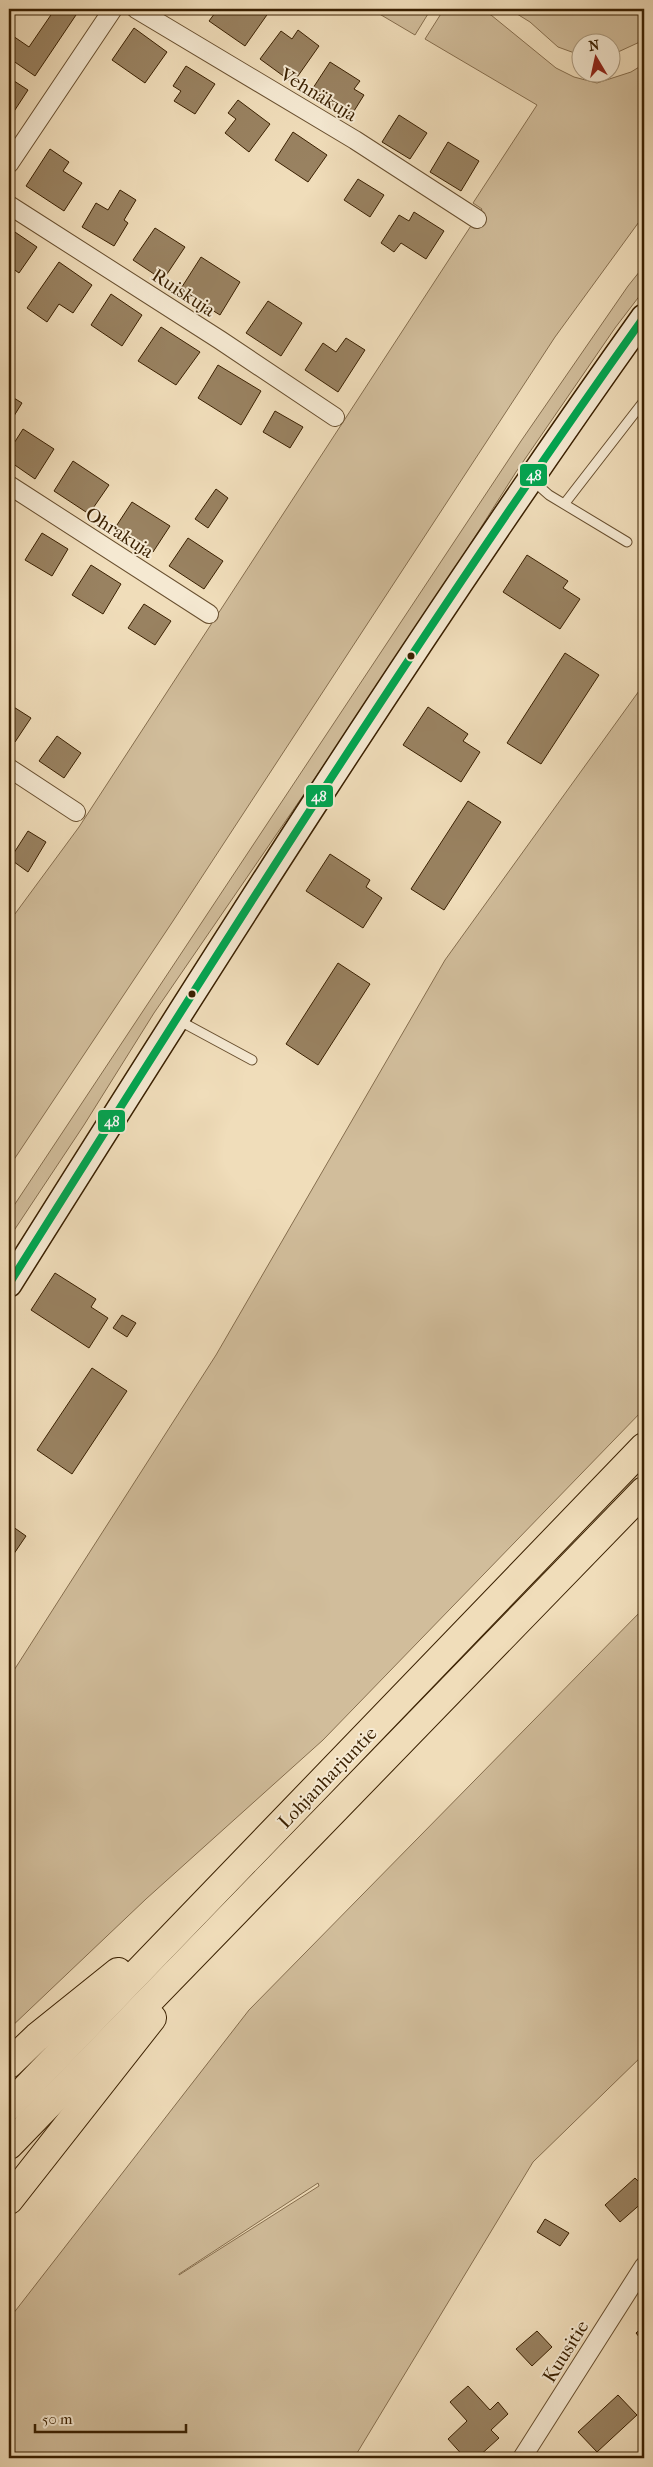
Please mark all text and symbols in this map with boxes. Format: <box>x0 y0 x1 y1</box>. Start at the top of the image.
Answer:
north arrow <box>570 32 620 82</box>
text: N <box>587 36 601 55</box>
street label: Vehnäkuja <box>275 63 361 126</box>
street label: Ruiskuja <box>148 264 219 322</box>
line badge: 48 <box>519 463 548 487</box>
text: 48 <box>525 467 542 484</box>
street label: Ohrakuja <box>81 503 158 563</box>
unlabelled marker <box>406 651 416 661</box>
line badge: 48 <box>305 784 334 808</box>
text: 48 <box>310 788 327 805</box>
unlabelled marker <box>187 989 197 999</box>
line badge: 48 <box>97 1109 126 1133</box>
text: 48 <box>103 1113 120 1130</box>
street label: Lohjanharjuntie <box>274 1722 382 1833</box>
street label: Kuusitie <box>538 2316 593 2387</box>
scale bar <box>35 2402 186 2434</box>
text: 50 m <box>42 2410 73 2428</box>

